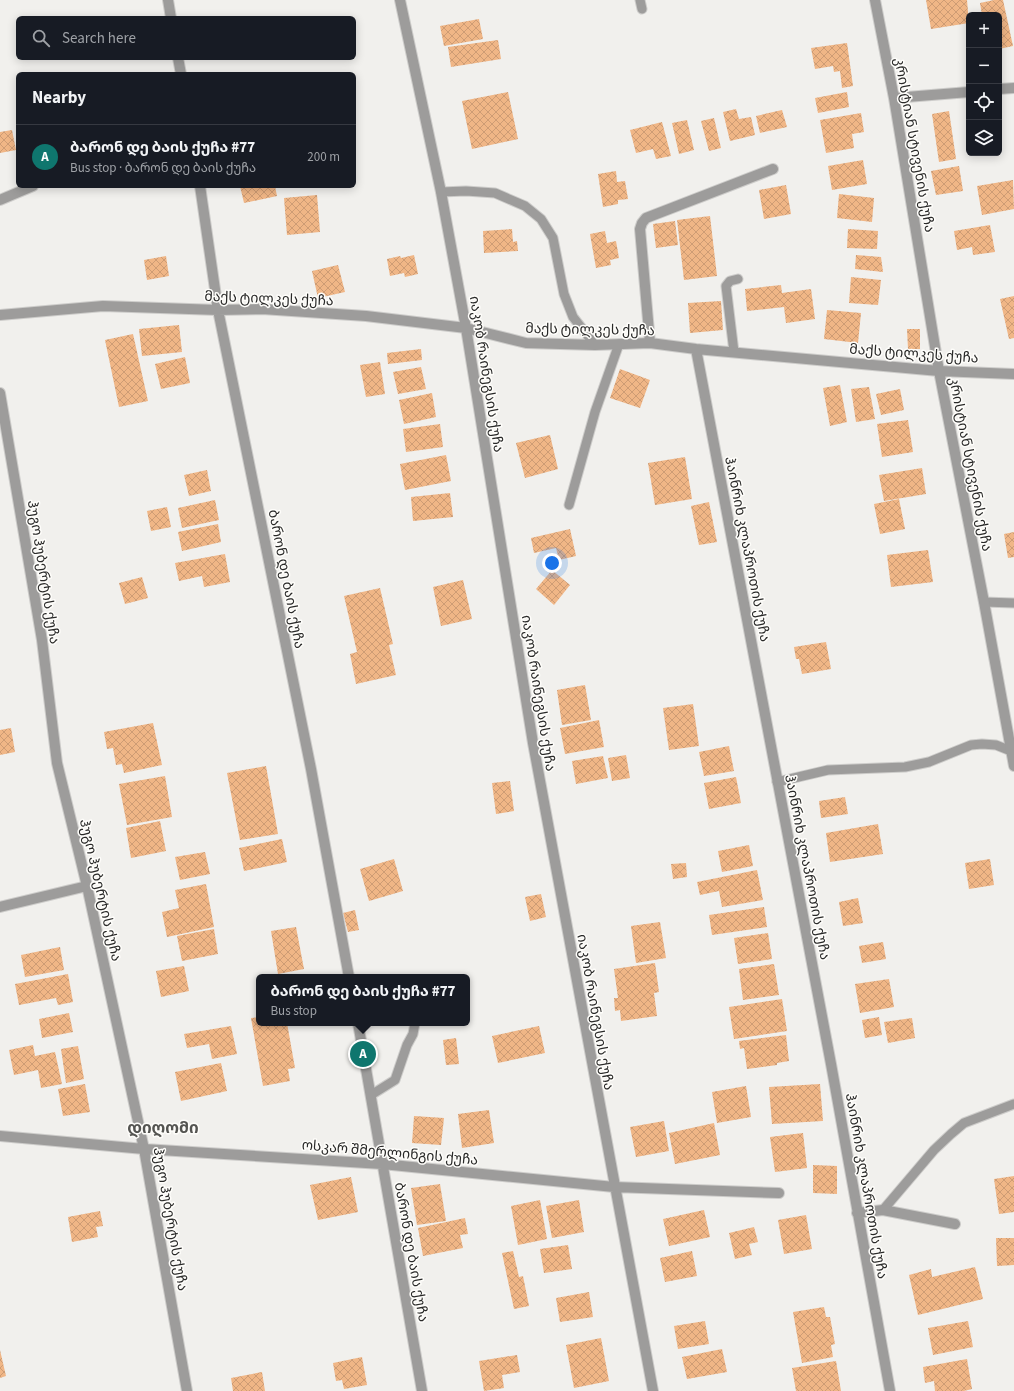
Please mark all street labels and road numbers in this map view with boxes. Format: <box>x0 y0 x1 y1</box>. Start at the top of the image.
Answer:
street label: კრისტიან სტივენის ქუჩა <box>889 56 939 234</box>
street label: მაქს ტილკეს ქუჩა <box>204 287 334 311</box>
street label: იაკობ რაინეგსის ქუჩა <box>464 294 508 454</box>
street label: მაქს ტილკეს ქუჩა <box>525 319 655 341</box>
street label: მაქს ტილკეს ქუჩა <box>849 340 979 368</box>
street label: კრისტიან სტივენის ქუჩა <box>943 375 997 553</box>
street label: ჰაინრიხ კლაპროთის ქუჩა <box>719 455 775 644</box>
street label: ჰუგო ჰუბერტის ქუჩა <box>22 499 64 646</box>
street label: ბარონ დე ბაის ქუჩა <box>263 508 309 650</box>
street label: იაკობ რაინეგსის ქუჩა <box>516 613 560 773</box>
street label: ჰაინრიხ კლაპროთის ქუჩა <box>779 773 835 962</box>
street label: ჰუგო ჰუბერტის ქუჩა <box>74 817 126 963</box>
street label: იაკობ რაინეგსის ქუჩა <box>571 933 619 1092</box>
street label: ჰაინრიხ კლაპროთის ქუჩა <box>840 1092 892 1281</box>
street label: ოსკარ შმერლინგის ქუჩა <box>301 1135 479 1171</box>
street label: ჰუგო ჰუბერტის ქუჩა <box>148 1146 192 1293</box>
street label: ბარონ დე ბაის ქუჩა <box>389 1181 433 1324</box>

